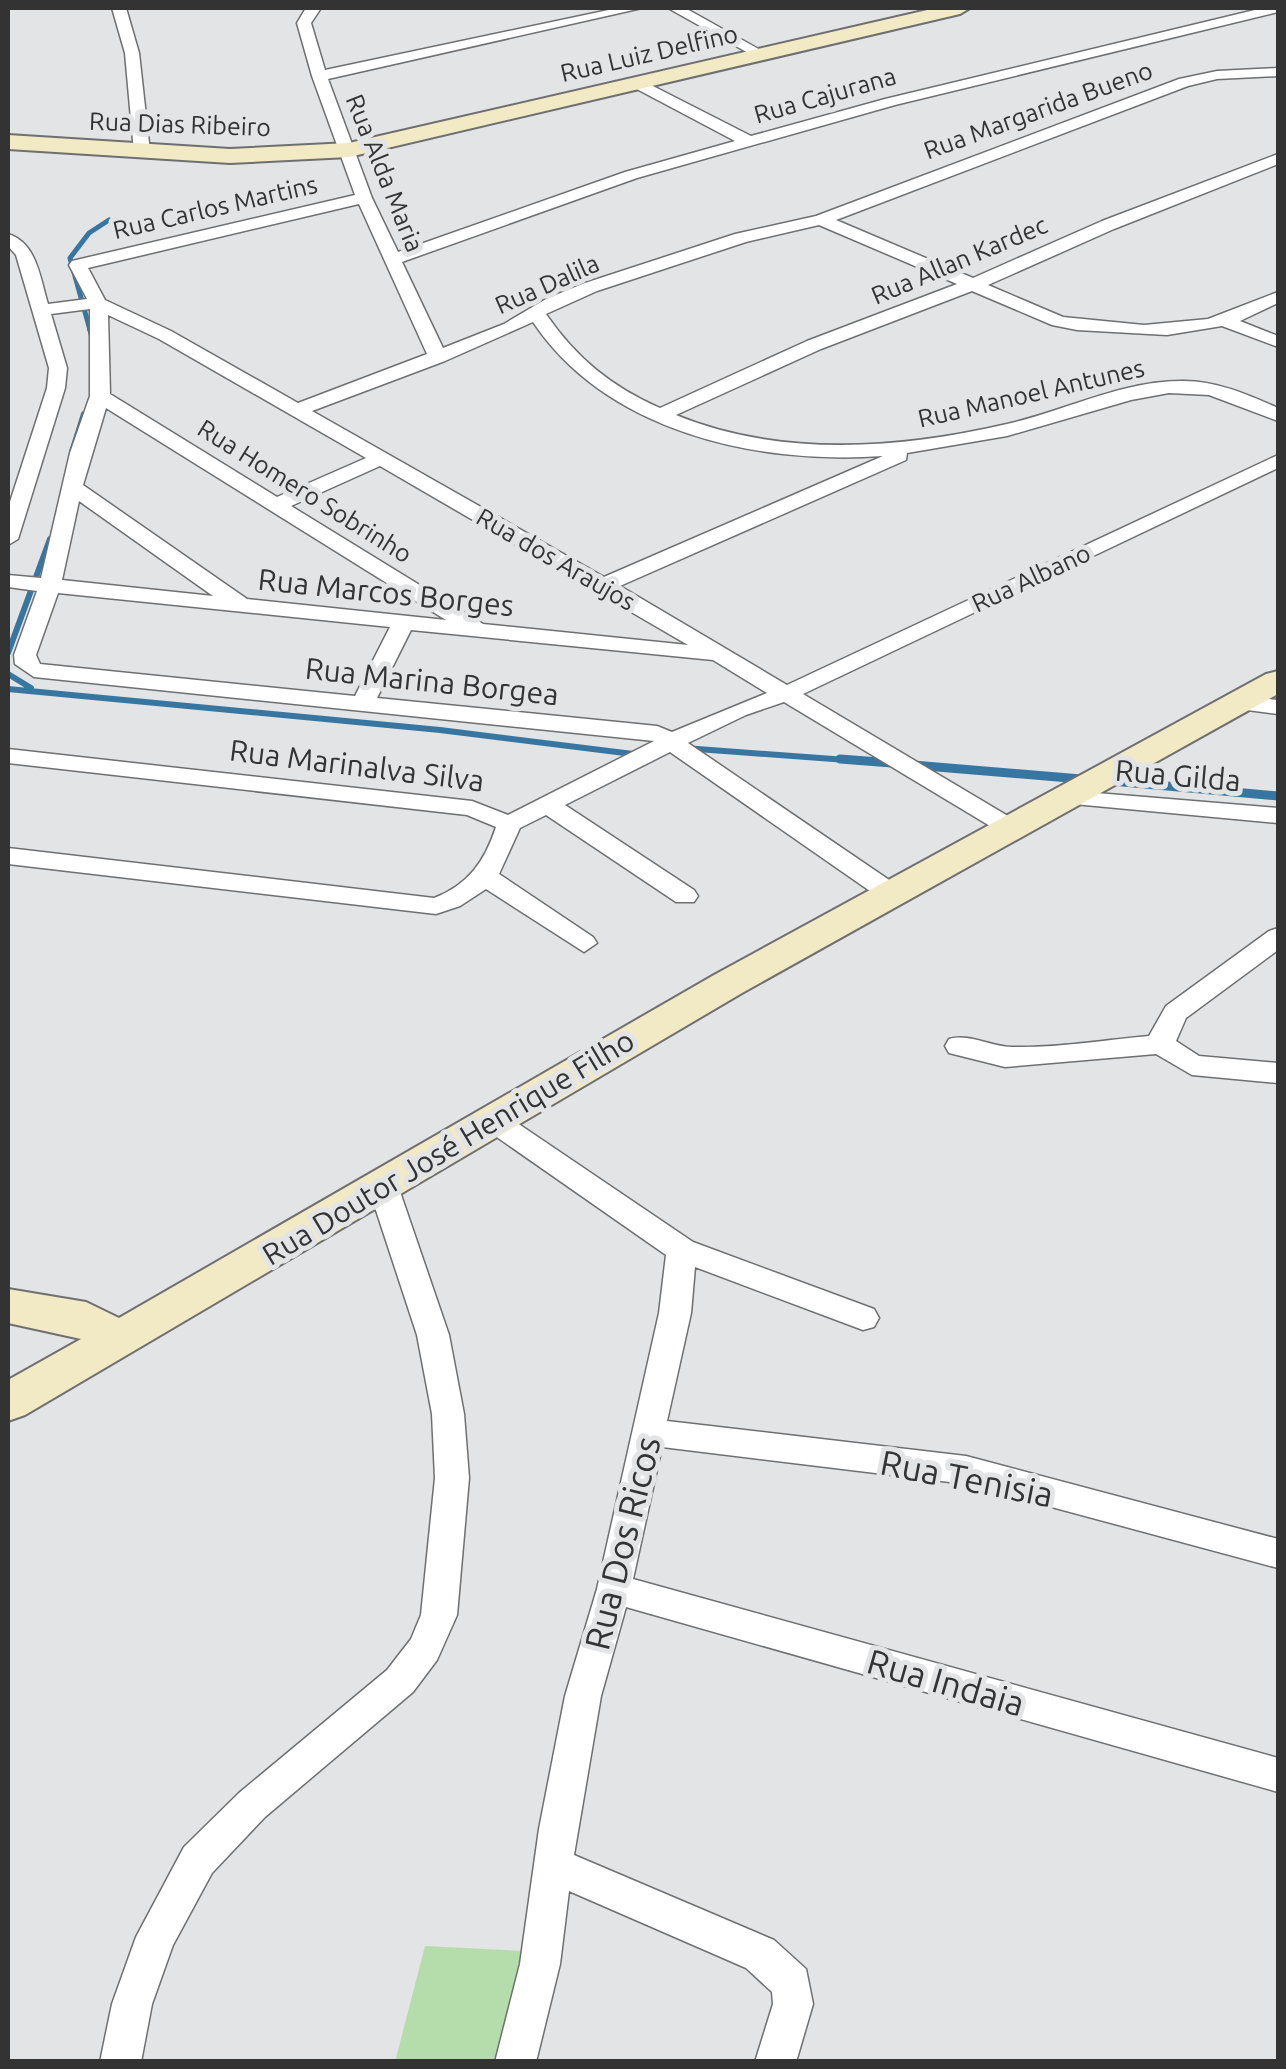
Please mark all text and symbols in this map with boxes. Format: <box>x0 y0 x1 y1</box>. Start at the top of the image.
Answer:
street label: Rua Luiz Delfino <box>558 19 740 87</box>
street label: Rua Margarida Bueno <box>920 56 1156 164</box>
street label: Rua Cajurana <box>751 61 899 129</box>
street label: Rua Alda Maria <box>341 90 429 256</box>
street label: Rua Dias Ribeiro <box>89 107 271 141</box>
street label: Rua Carlos Martins <box>110 170 320 244</box>
street label: Rua Allan Kardec <box>867 210 1051 310</box>
street label: Rua Dalila <box>491 249 603 319</box>
street label: Rua Manoel Antunes <box>915 353 1147 433</box>
street label: Rua Homero Sobrinho <box>193 414 417 568</box>
street label: Rua dos Araujos <box>472 502 640 616</box>
street label: Rua Albano <box>967 538 1095 618</box>
street label: Rua Marcos Borges <box>256 562 516 622</box>
street label: Rua Marina Borgea <box>303 651 561 711</box>
street label: Rua Marinalva Silva <box>228 733 486 797</box>
street label: Rua Gilda <box>1114 753 1242 797</box>
street label: Rua Doutor José Henrique Filho <box>256 1022 640 1272</box>
street label: Rua Dos Ricos <box>576 1432 668 1654</box>
street label: Rua Tenisia <box>877 1442 1057 1514</box>
street label: Rua Indaia <box>863 1640 1029 1724</box>

